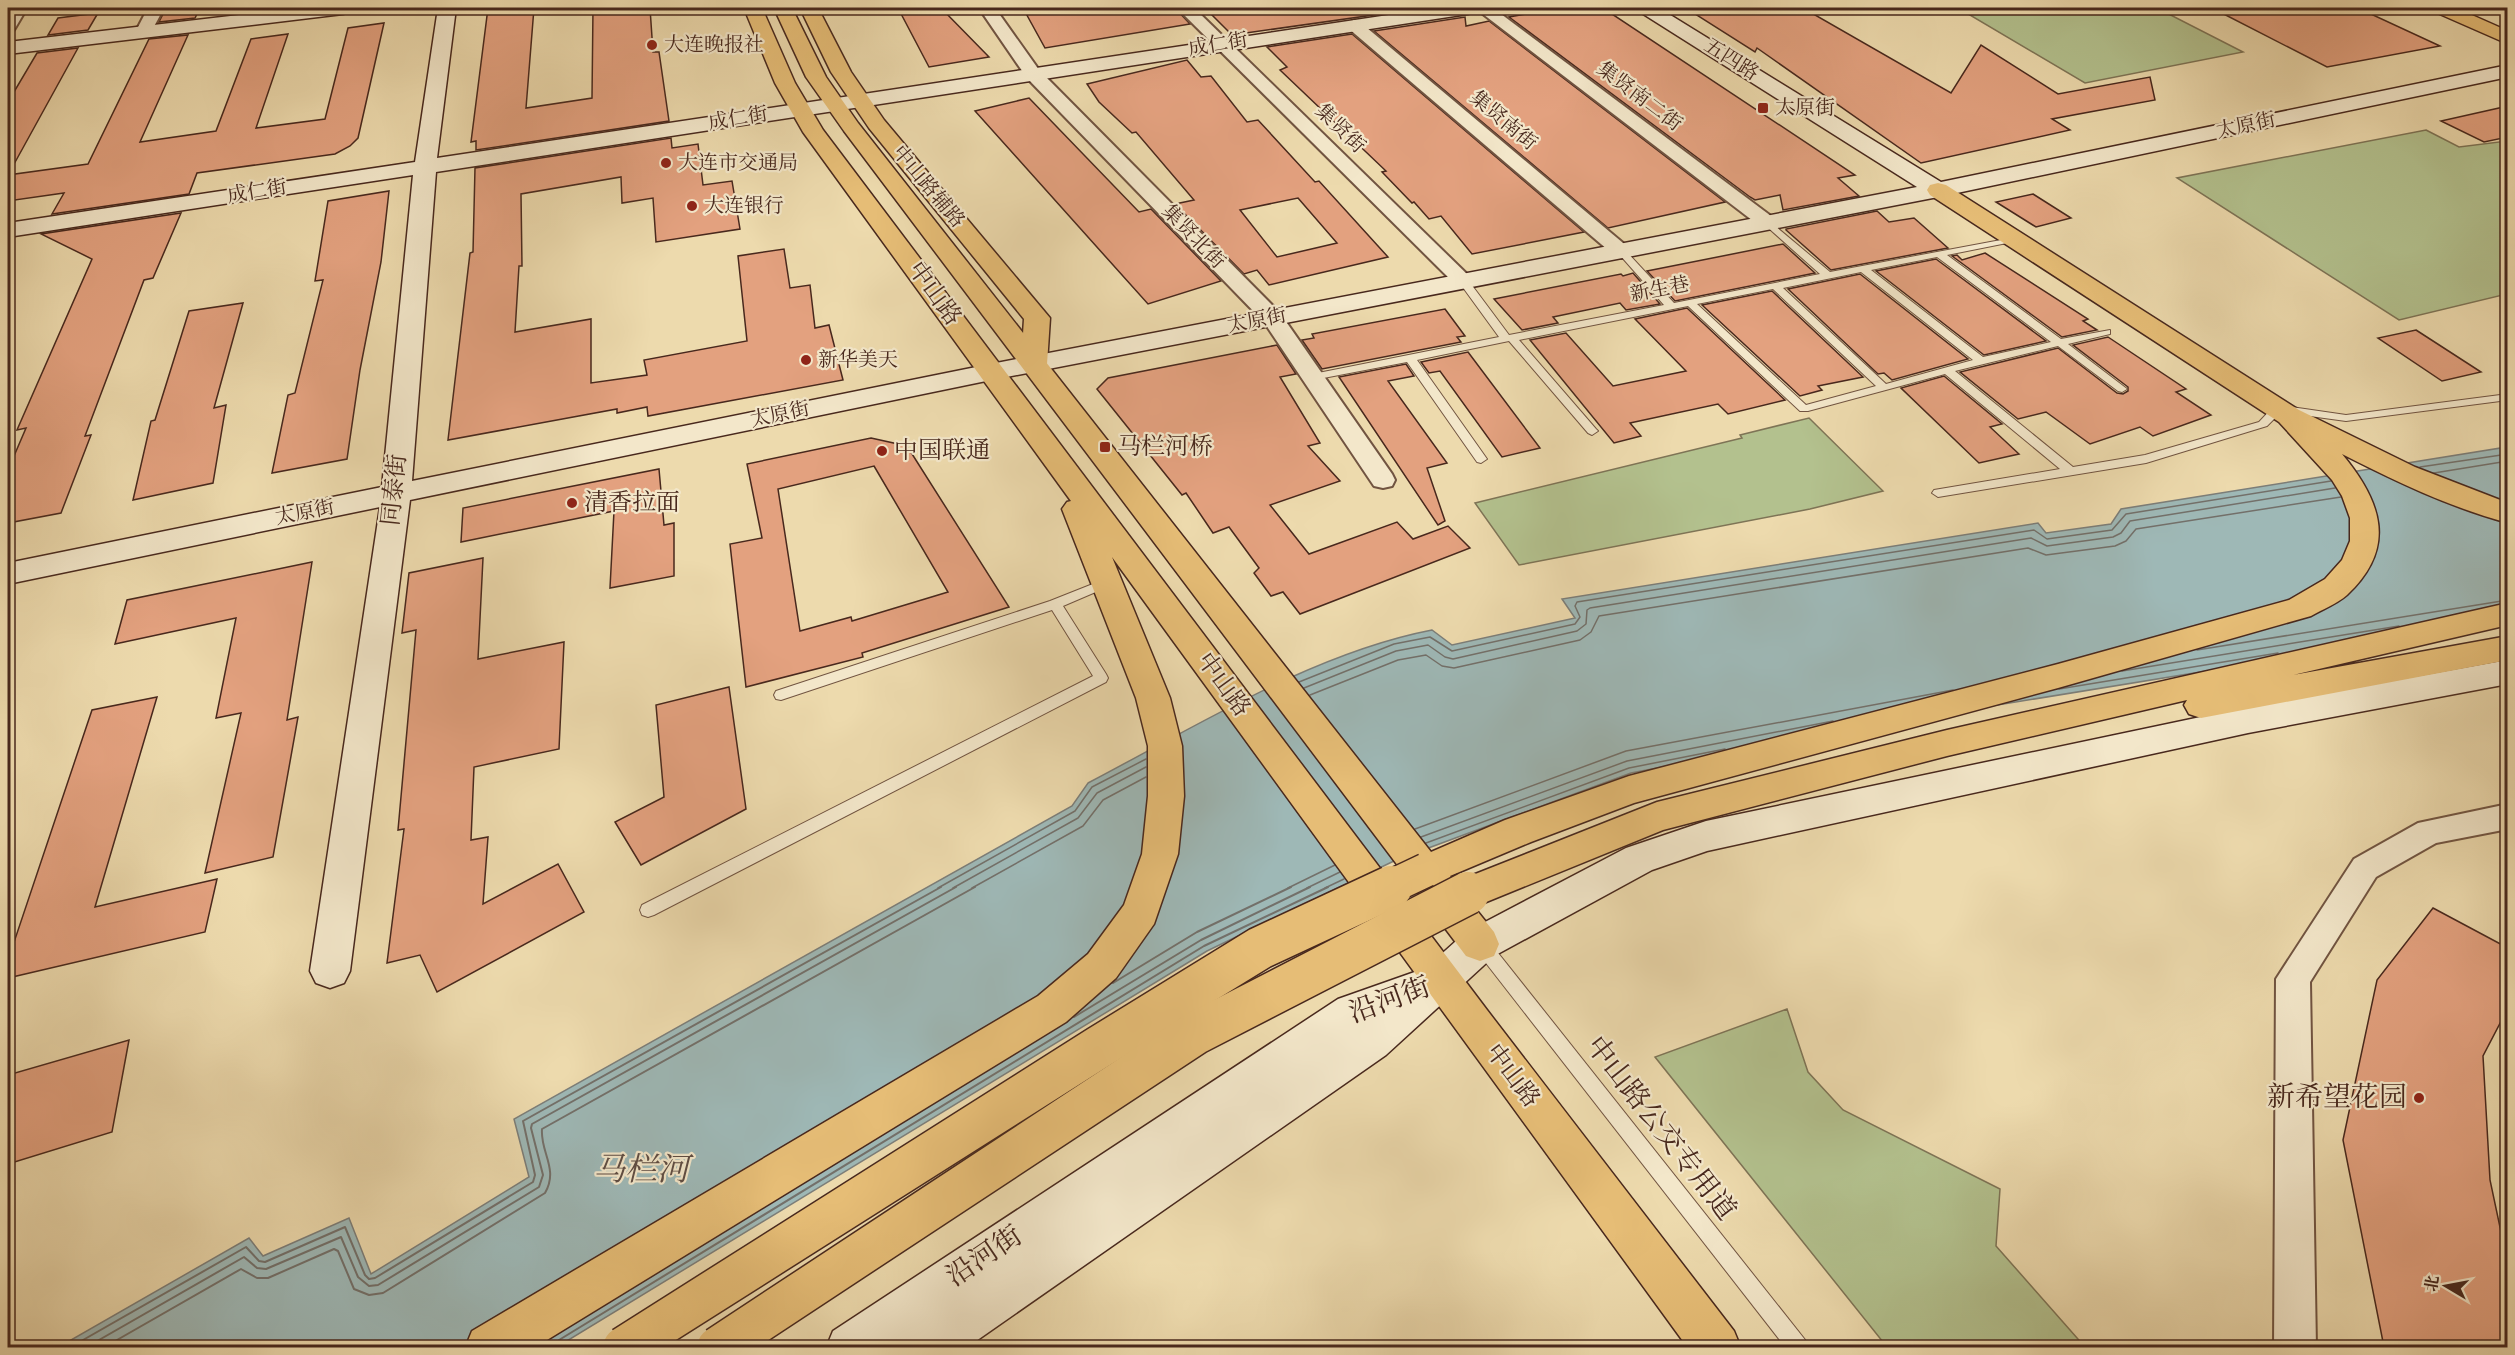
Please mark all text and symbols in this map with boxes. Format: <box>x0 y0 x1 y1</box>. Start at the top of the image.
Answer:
street label: 成仁街 <box>1186 28 1250 62</box>
place label: 大连晚报社 <box>664 33 764 58</box>
street label: 五四路 <box>1699 34 1763 86</box>
marker: 大连晚报社 <box>645 38 659 52</box>
street label: 集贤南二街 <box>1592 57 1686 137</box>
street label: 集贤南街 <box>1464 86 1542 156</box>
place label: 太原街 <box>1775 96 1835 121</box>
street label: 集贤街 <box>1310 99 1370 159</box>
marker: 太原街 <box>1756 101 1770 115</box>
street label: 成仁街 <box>706 102 770 136</box>
street label: 太原街 <box>2214 108 2278 144</box>
street label: 中山路辅路 <box>886 141 970 233</box>
place label: 大连市交通局 <box>678 151 798 176</box>
marker: 大连市交通局 <box>659 156 673 170</box>
street label: 成仁街 <box>225 175 289 209</box>
place label: 大连银行 <box>704 194 784 219</box>
marker: 大连银行 <box>685 199 699 213</box>
street label: 集贤北街 <box>1156 200 1230 274</box>
street label: 中山路 <box>900 256 968 332</box>
street label: 新生巷 <box>1628 272 1692 308</box>
street label: 太原街 <box>1225 303 1289 339</box>
place label: 新华美天 <box>818 348 898 373</box>
marker: 新华美天 <box>799 353 813 367</box>
street label: 太原街 <box>748 397 812 433</box>
place label: 马栏河桥 <box>1117 432 1213 463</box>
place label: 中国联通 <box>894 436 990 467</box>
marker: 马栏河桥 <box>1098 440 1112 454</box>
marker: 中国联通 <box>875 444 889 458</box>
street label: 同泰街 <box>376 453 414 527</box>
place label: 清香拉面 <box>584 488 680 519</box>
street label: 太原街 <box>273 495 337 531</box>
marker: 清香拉面 <box>565 496 579 510</box>
street label: 中山路 <box>1189 647 1257 723</box>
street label: 沿河街 <box>1345 970 1435 1032</box>
street label: 中山路公交专用道 <box>1577 1030 1743 1228</box>
street label: 中山路 <box>1478 1038 1546 1114</box>
place label: 新希望花园 <box>2267 1081 2407 1116</box>
marker: 新希望花园 <box>2412 1091 2426 1105</box>
water label: 马栏河 <box>593 1151 694 1192</box>
street label: 沿河街 <box>940 1219 1030 1295</box>
north arrow <box>2416 1256 2476 1316</box>
text: 北 <box>2422 1274 2444 1293</box>

